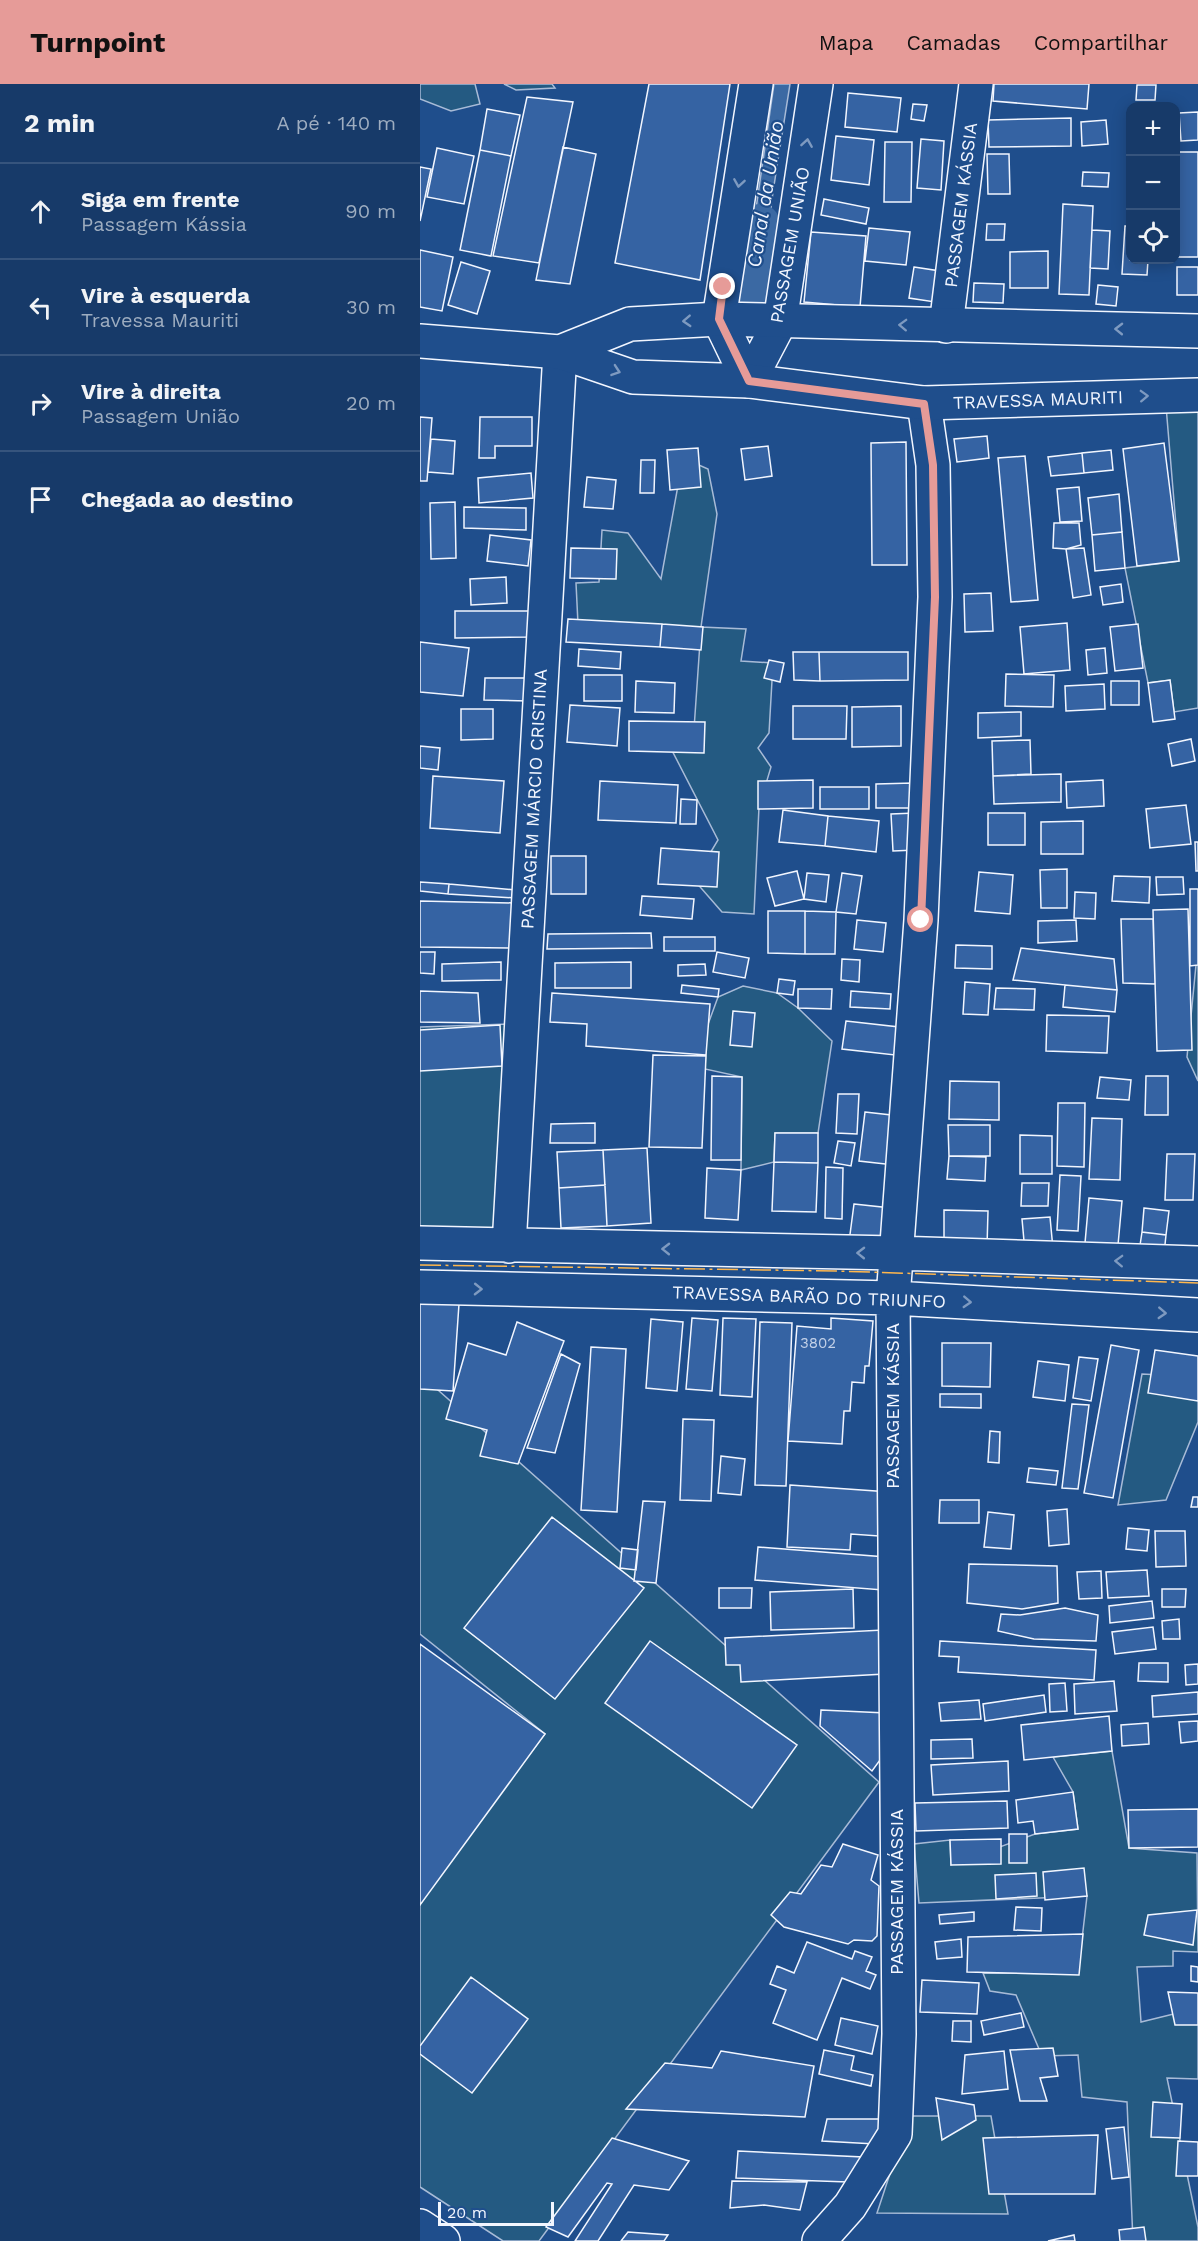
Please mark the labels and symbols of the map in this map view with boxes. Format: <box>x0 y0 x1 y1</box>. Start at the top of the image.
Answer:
water label: Canal da União <box>742 119 788 269</box>
street label: PASSAGEM KÁSSIA <box>940 121 981 289</box>
one-way arrow <box>801 139 813 148</box>
street label: PASSAGEM UNIÃO <box>765 165 814 325</box>
one-way arrow <box>734 179 746 188</box>
route end <box>709 273 735 299</box>
one-way arrow <box>682 314 691 327</box>
one-way arrow <box>898 318 907 331</box>
one-way arrow <box>1114 323 1123 335</box>
one-way arrow <box>610 363 621 376</box>
street label: TRAVESSA MAURITI <box>953 386 1123 413</box>
one-way arrow <box>1140 390 1149 403</box>
street label: PASSAGEM MÁRCIO CRISTINA <box>516 668 551 930</box>
route start <box>907 906 933 932</box>
one-way arrow <box>661 1243 670 1255</box>
one-way arrow <box>856 1247 865 1259</box>
one-way arrow <box>1114 1254 1123 1267</box>
street label: TRAVESSA BARÃO DO TRIUNFO <box>672 1281 946 1312</box>
one-way arrow <box>474 1282 483 1295</box>
one-way arrow <box>963 1296 972 1309</box>
one-way arrow <box>1157 1307 1166 1320</box>
street label: PASSAGEM KÁSSIA <box>882 1323 903 1489</box>
house number: 3802 <box>800 1334 836 1352</box>
street label: PASSAGEM KÁSSIA <box>886 1809 907 1975</box>
scale bar <box>438 2199 554 2226</box>

